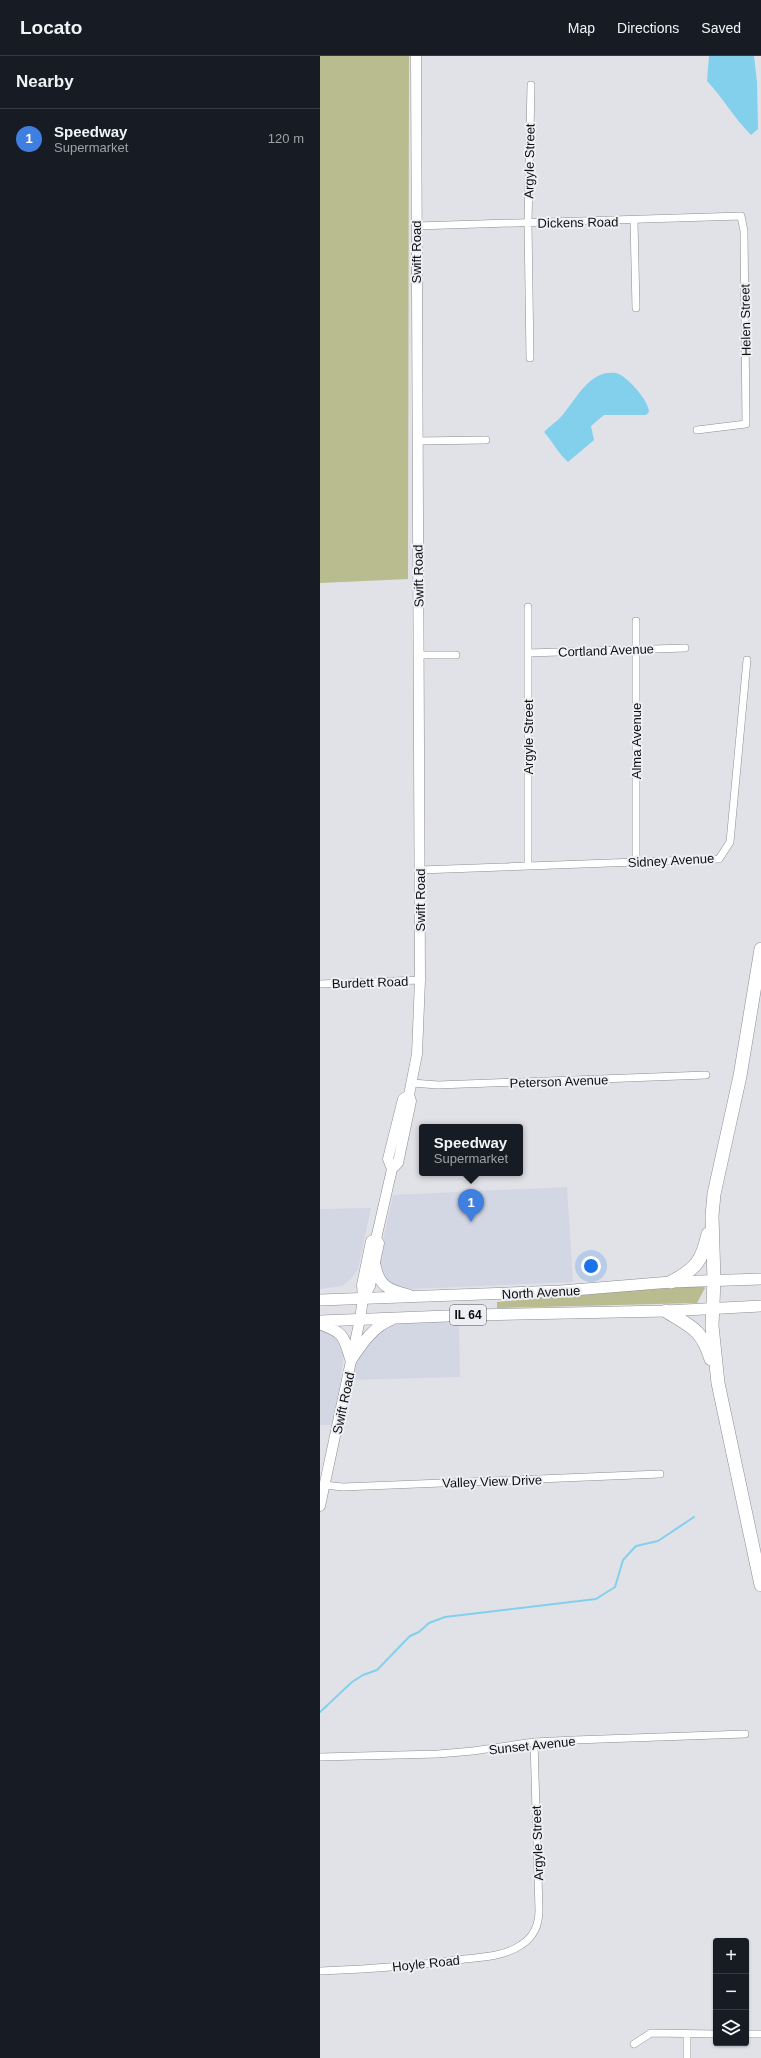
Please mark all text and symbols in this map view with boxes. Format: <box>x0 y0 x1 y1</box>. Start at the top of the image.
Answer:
text: Locato <box>20 17 82 38</box>
text: Map <box>568 20 595 36</box>
text: Directions <box>617 20 679 36</box>
text: Saved <box>701 20 741 36</box>
text: Nearby <box>16 72 74 91</box>
text: Speedway <box>54 123 127 140</box>
street label: Argyle Street <box>521 123 538 199</box>
text: 1 <box>25 131 33 146</box>
text: 120 m <box>268 131 304 146</box>
text: Supermarket <box>54 140 128 155</box>
street label: Dickens Road <box>537 214 619 231</box>
street label: Swift Road <box>409 221 424 283</box>
street label: Helen Street <box>737 283 754 356</box>
street label: Swift Road <box>410 544 427 608</box>
street label: Cortland Avenue <box>558 641 654 660</box>
street label: Argyle Street <box>521 699 536 775</box>
street label: Alma Avenue <box>629 703 644 779</box>
street label: Sidney Avenue <box>627 851 715 870</box>
street label: Swift Road <box>413 869 428 931</box>
street label: Burdett Road <box>331 974 409 991</box>
street label: Peterson Avenue <box>509 1072 609 1091</box>
popup <box>419 1124 523 1176</box>
text: Speedway <box>434 1134 507 1151</box>
text: Supermarket <box>434 1151 508 1166</box>
pin: 1 <box>458 1189 484 1222</box>
your location <box>581 1256 601 1276</box>
street label: North Avenue <box>501 1283 581 1302</box>
road number: IL 64 <box>450 1305 486 1325</box>
street label: Swift Road <box>330 1371 357 1435</box>
street label: Valley View Drive <box>442 1472 542 1491</box>
street label: Sunset Avenue <box>488 1733 576 1758</box>
street label: Argyle Street <box>529 1805 546 1881</box>
map controls <box>713 1938 749 2046</box>
button: + <box>713 1938 749 1974</box>
street label: Hoyle Road <box>391 1952 461 1975</box>
button: − <box>713 1974 749 2010</box>
button: layers <box>713 2010 749 2046</box>

